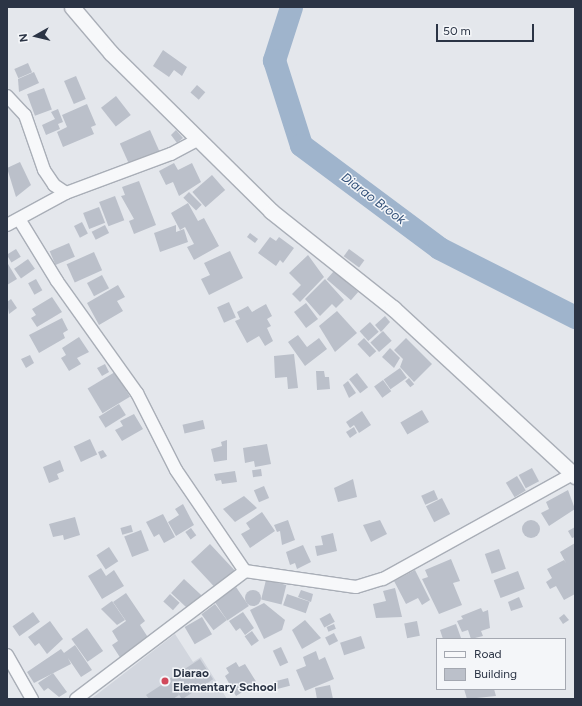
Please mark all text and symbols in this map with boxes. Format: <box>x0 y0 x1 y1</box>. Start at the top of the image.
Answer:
north arrow <box>16 16 56 56</box>
scale bar <box>438 16 536 42</box>
text: 50 m <box>443 24 471 38</box>
text: N <box>17 33 31 43</box>
water label: Diarao Brook <box>338 170 408 228</box>
legend <box>436 638 566 690</box>
text: Road <box>474 647 502 661</box>
place label: Diarao Elementary School <box>173 667 277 695</box>
text: Building <box>474 667 517 681</box>
marker: Diarao Elementary School <box>160 676 170 686</box>

